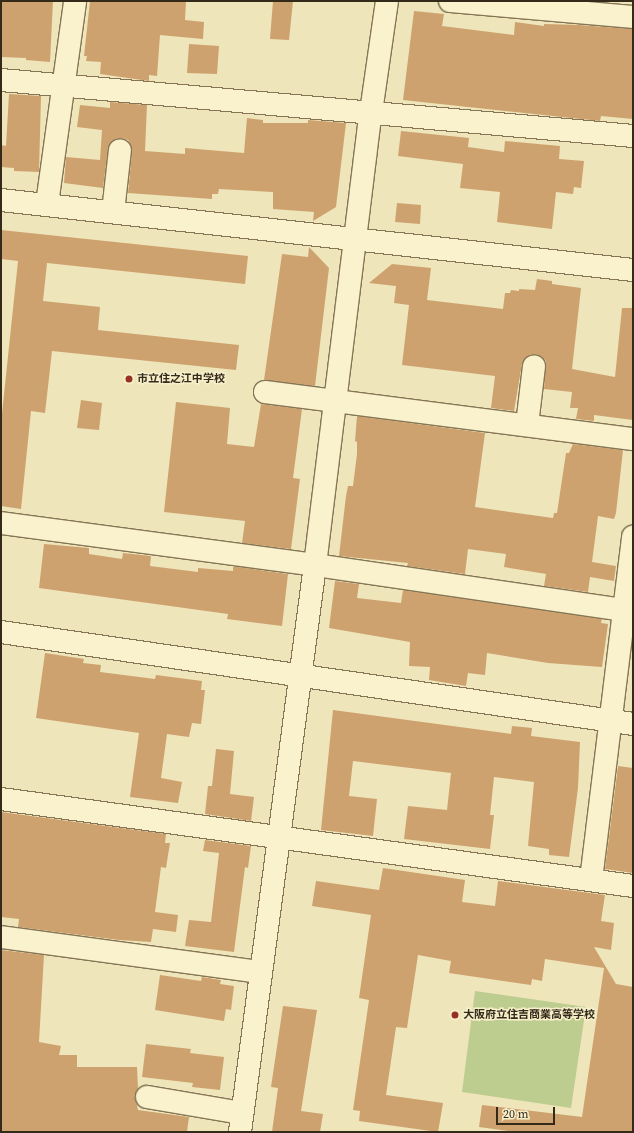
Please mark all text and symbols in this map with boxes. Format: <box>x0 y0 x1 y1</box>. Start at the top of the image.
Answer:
place label: 市立住之江中学校 <box>137 372 225 386</box>
marker: 市立住之江中学校 <box>124 374 134 384</box>
place label: 大阪府立住吉商業高等学校 <box>463 1008 595 1022</box>
marker: 大阪府立住吉商業高等学校 <box>450 1010 460 1020</box>
scale bar <box>498 1099 557 1125</box>
text: 20 m <box>503 1106 529 1122</box>

